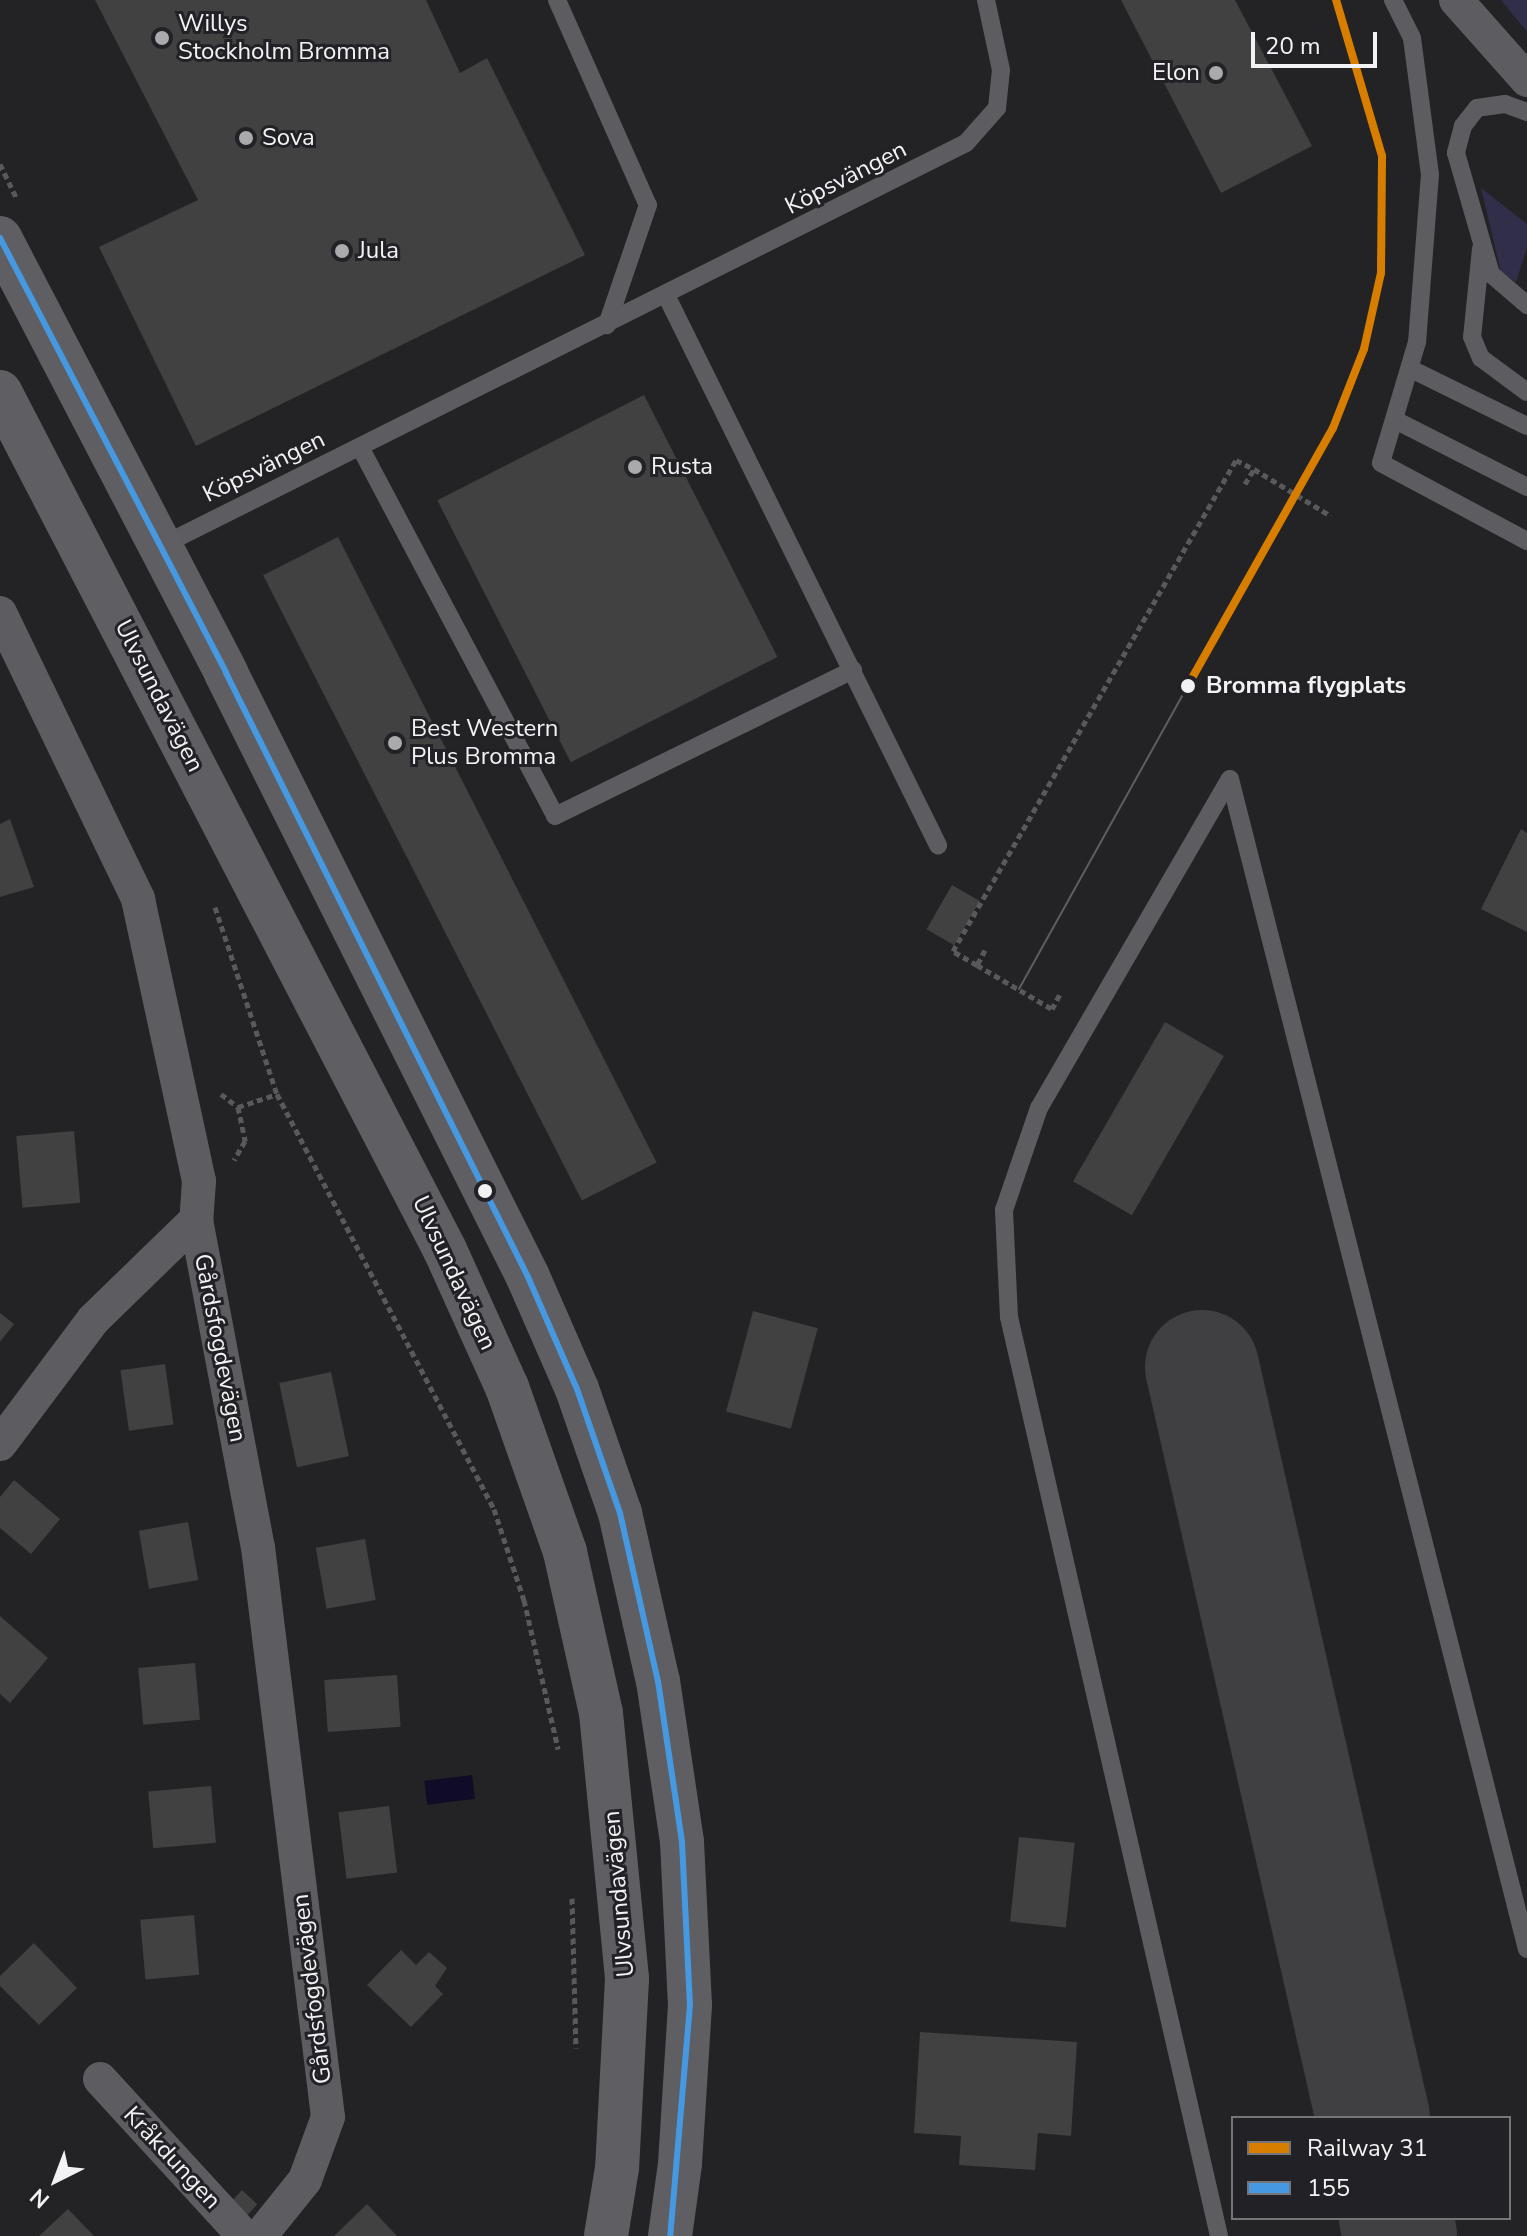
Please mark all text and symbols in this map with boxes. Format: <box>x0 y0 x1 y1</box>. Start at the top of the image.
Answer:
place label: Willys Stockholm Bromma <box>178 10 390 66</box>
scale bar <box>1255 16 1381 66</box>
marker: Willys Stockholm Bromma <box>153 29 171 47</box>
text: 20 m <box>1265 30 1321 62</box>
place label: Elon <box>1152 59 1200 87</box>
marker: Elon <box>1207 64 1225 82</box>
place label: Sova <box>262 124 315 152</box>
marker: Sova <box>237 129 255 147</box>
street label: Köpsvängen <box>781 135 911 221</box>
place label: Jula <box>358 237 399 265</box>
marker: Jula <box>333 242 351 260</box>
street label: Köpsvängen <box>198 425 330 509</box>
place label: Rusta <box>651 453 713 481</box>
marker: Rusta <box>626 458 644 476</box>
street label: Ulvsundavägen <box>108 615 210 777</box>
place label: Bromma flygplats <box>1206 672 1406 700</box>
marker: Bromma flygplats <box>1177 675 1199 697</box>
place label: Best Western Plus Bromma <box>411 715 558 771</box>
marker: Best Western Plus Bromma <box>386 734 404 752</box>
unlabelled marker <box>477 1183 493 1199</box>
street label: Ulvsundavägen <box>406 1191 502 1355</box>
street label: Gårdsfogdevägen <box>188 1251 252 1445</box>
street label: Ulvsundavägen <box>597 1810 641 1978</box>
street label: Gårdsfogdevägen <box>286 1892 338 2086</box>
street label: Kråkdungen <box>117 2101 227 2215</box>
legend <box>1231 2116 1511 2220</box>
text: Railway 31 <box>1307 2132 1428 2164</box>
north arrow <box>16 2140 96 2220</box>
text: 155 <box>1307 2172 1350 2204</box>
text: N <box>24 2181 56 2214</box>

